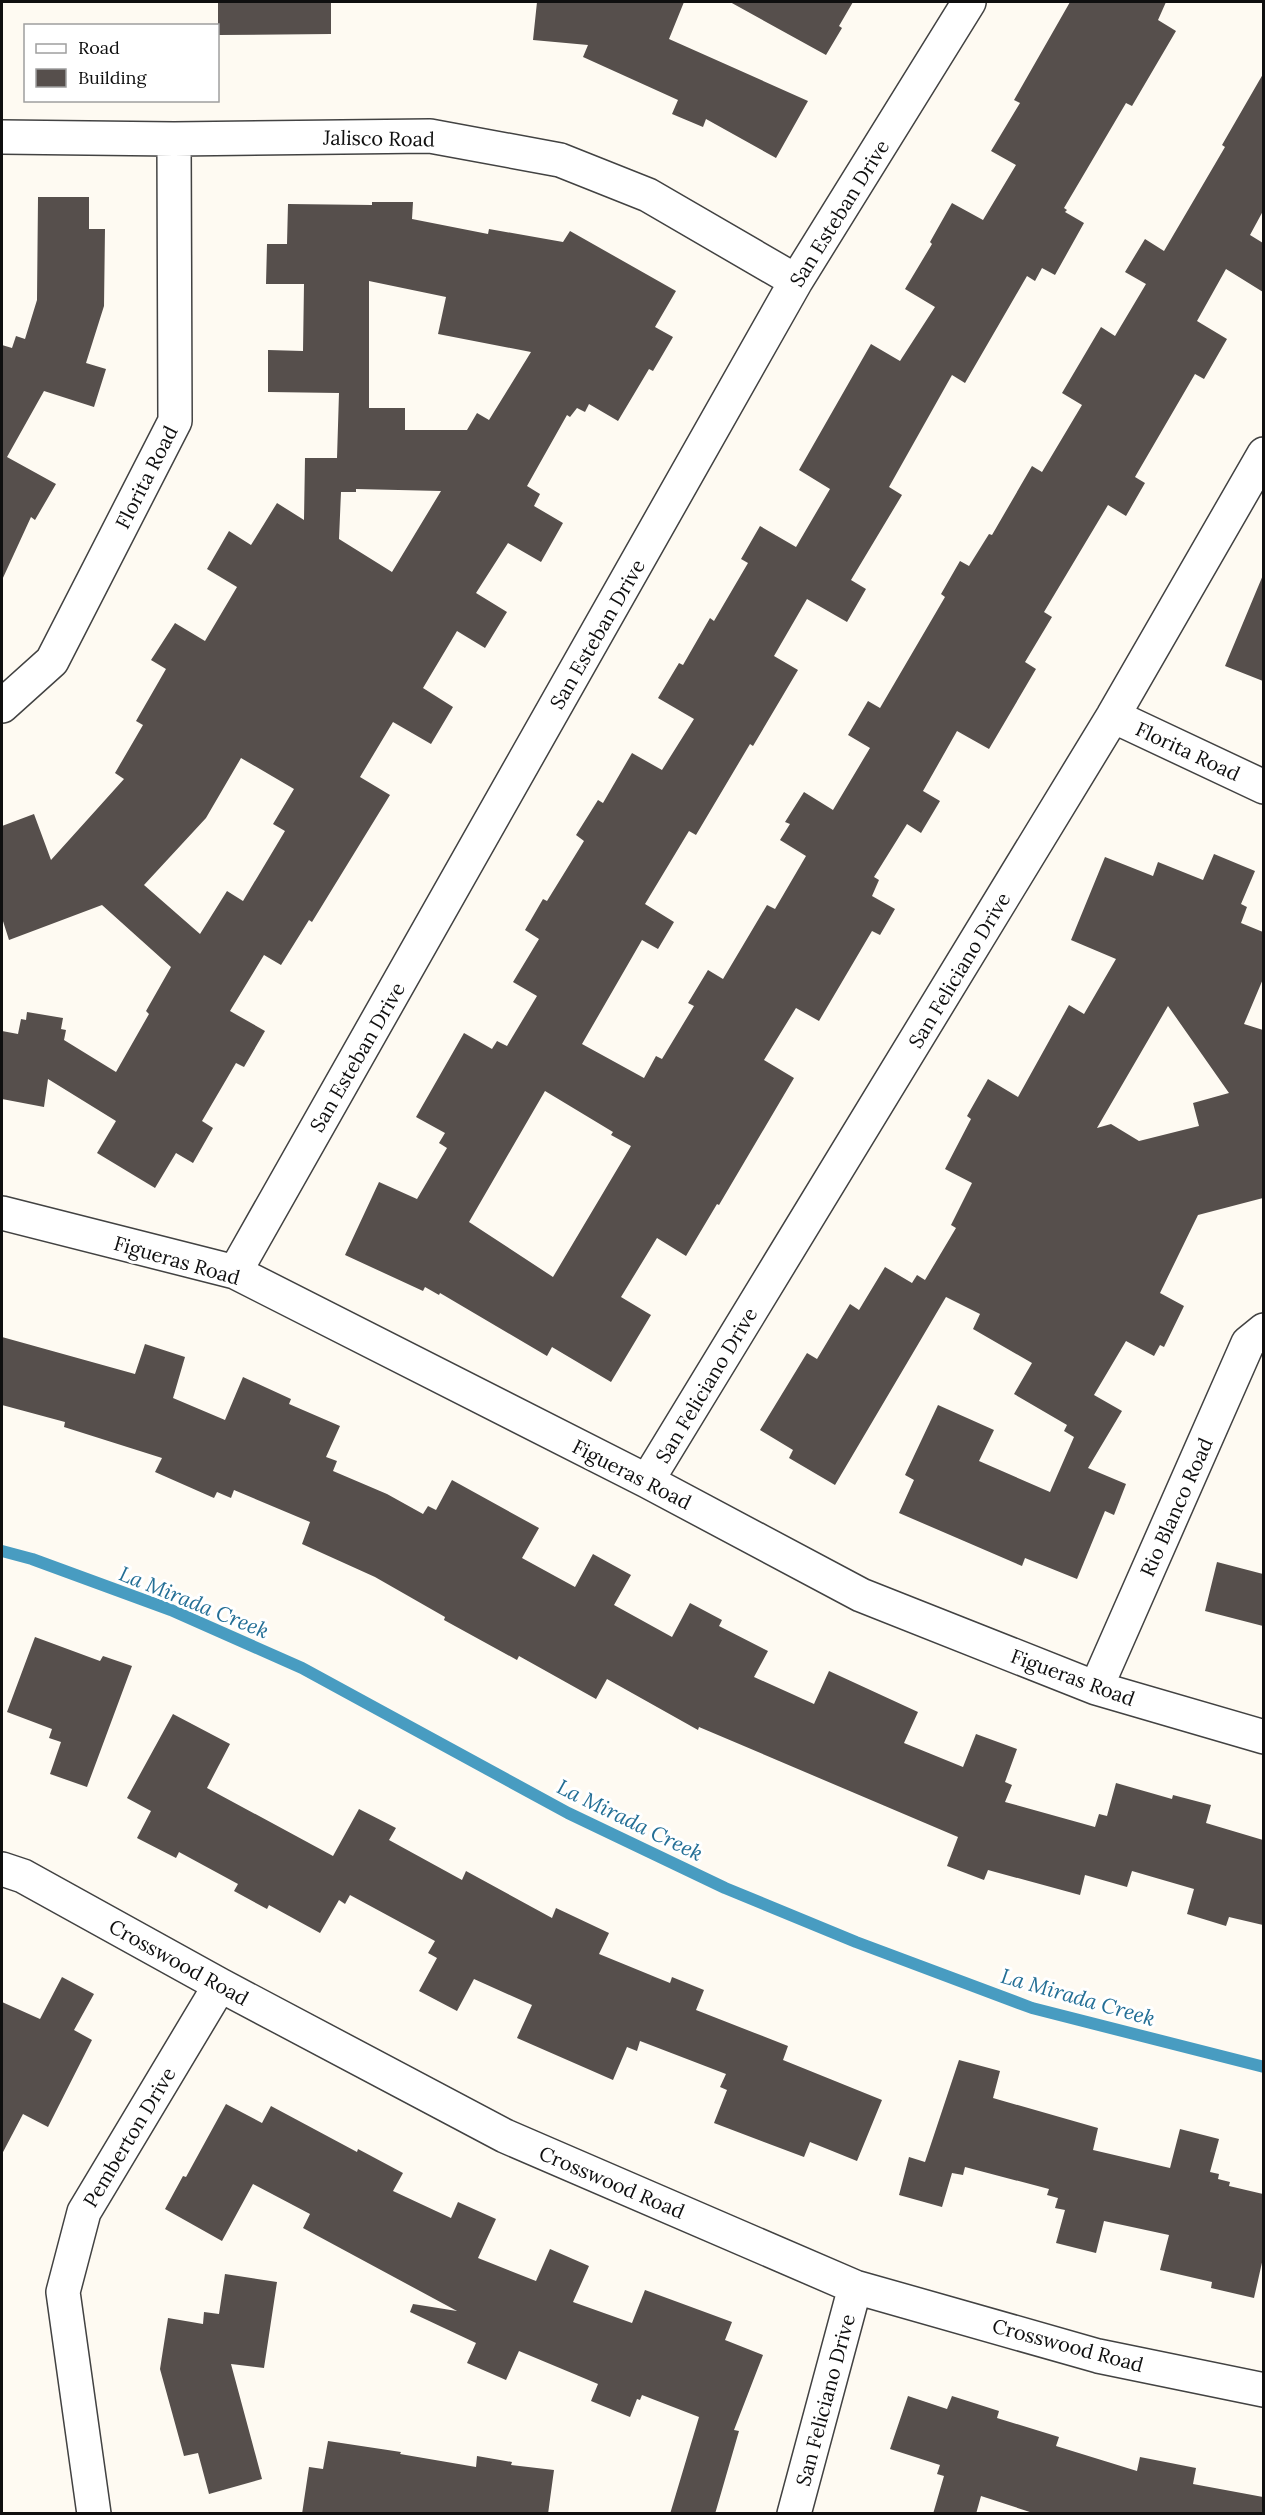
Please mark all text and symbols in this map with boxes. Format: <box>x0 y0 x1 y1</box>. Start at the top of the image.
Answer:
legend <box>24 24 219 102</box>
text: Road <box>78 36 120 59</box>
text: Building <box>78 66 148 89</box>
street label: Jalisco Road <box>322 125 435 151</box>
street label: San Esteban Drive <box>784 135 894 291</box>
street label: Florita Road <box>109 421 183 533</box>
street label: San Esteban Drive <box>544 555 650 713</box>
street label: Florita Road <box>1132 716 1244 786</box>
street label: San Feliciano Drive <box>903 887 1015 1052</box>
street label: San Esteban Drive <box>304 978 410 1136</box>
street label: Figueras Road <box>111 1230 243 1290</box>
street label: San Feliciano Drive <box>650 1302 762 1467</box>
street label: Figueras Road <box>568 1433 696 1515</box>
street label: Rio Blanco Road <box>1134 1434 1218 1580</box>
water label: La Mirada Creek <box>115 1560 273 1644</box>
street label: Figueras Road <box>1008 1643 1138 1711</box>
water label: La Mirada Creek <box>553 1773 708 1867</box>
street label: Crosswood Road <box>105 1913 253 2011</box>
water label: La Mirada Creek <box>998 1962 1158 2032</box>
street label: Pemberton Drive <box>77 2062 181 2211</box>
street label: Crosswood Road <box>536 2140 688 2224</box>
street label: San Feliciano Drive <box>790 2311 860 2489</box>
street label: Crosswood Road <box>990 2313 1146 2377</box>

